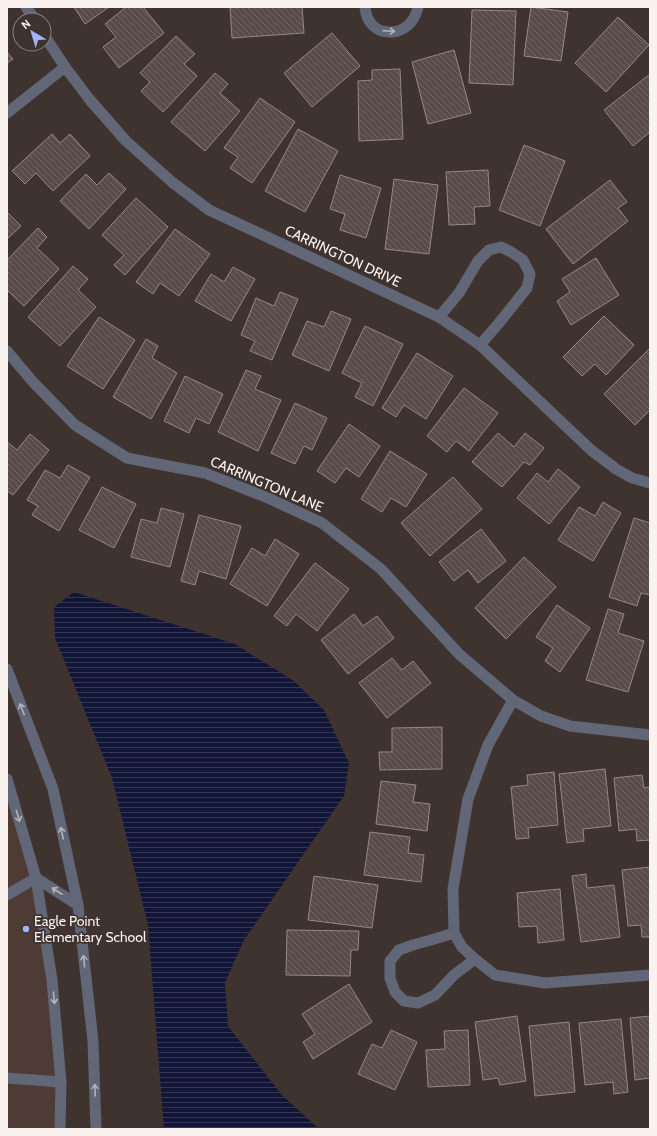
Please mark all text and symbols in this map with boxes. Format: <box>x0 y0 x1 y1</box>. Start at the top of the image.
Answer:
north arrow <box>12 12 52 52</box>
text: N <box>18 16 33 32</box>
one-way arrow <box>382 28 395 35</box>
street label: CARRINGTON DRIVE <box>282 221 404 291</box>
street label: CARRINGTON LANE <box>208 452 326 516</box>
one-way arrow <box>18 704 26 716</box>
one-way arrow <box>15 810 23 823</box>
one-way arrow <box>58 826 66 839</box>
one-way arrow <box>51 887 63 895</box>
place label: Eagle Point Elementary School <box>34 912 147 946</box>
marker: Eagle Point Elementary School <box>21 924 31 934</box>
one-way arrow <box>80 954 88 967</box>
one-way arrow <box>50 991 58 1004</box>
one-way arrow <box>91 1084 98 1097</box>

